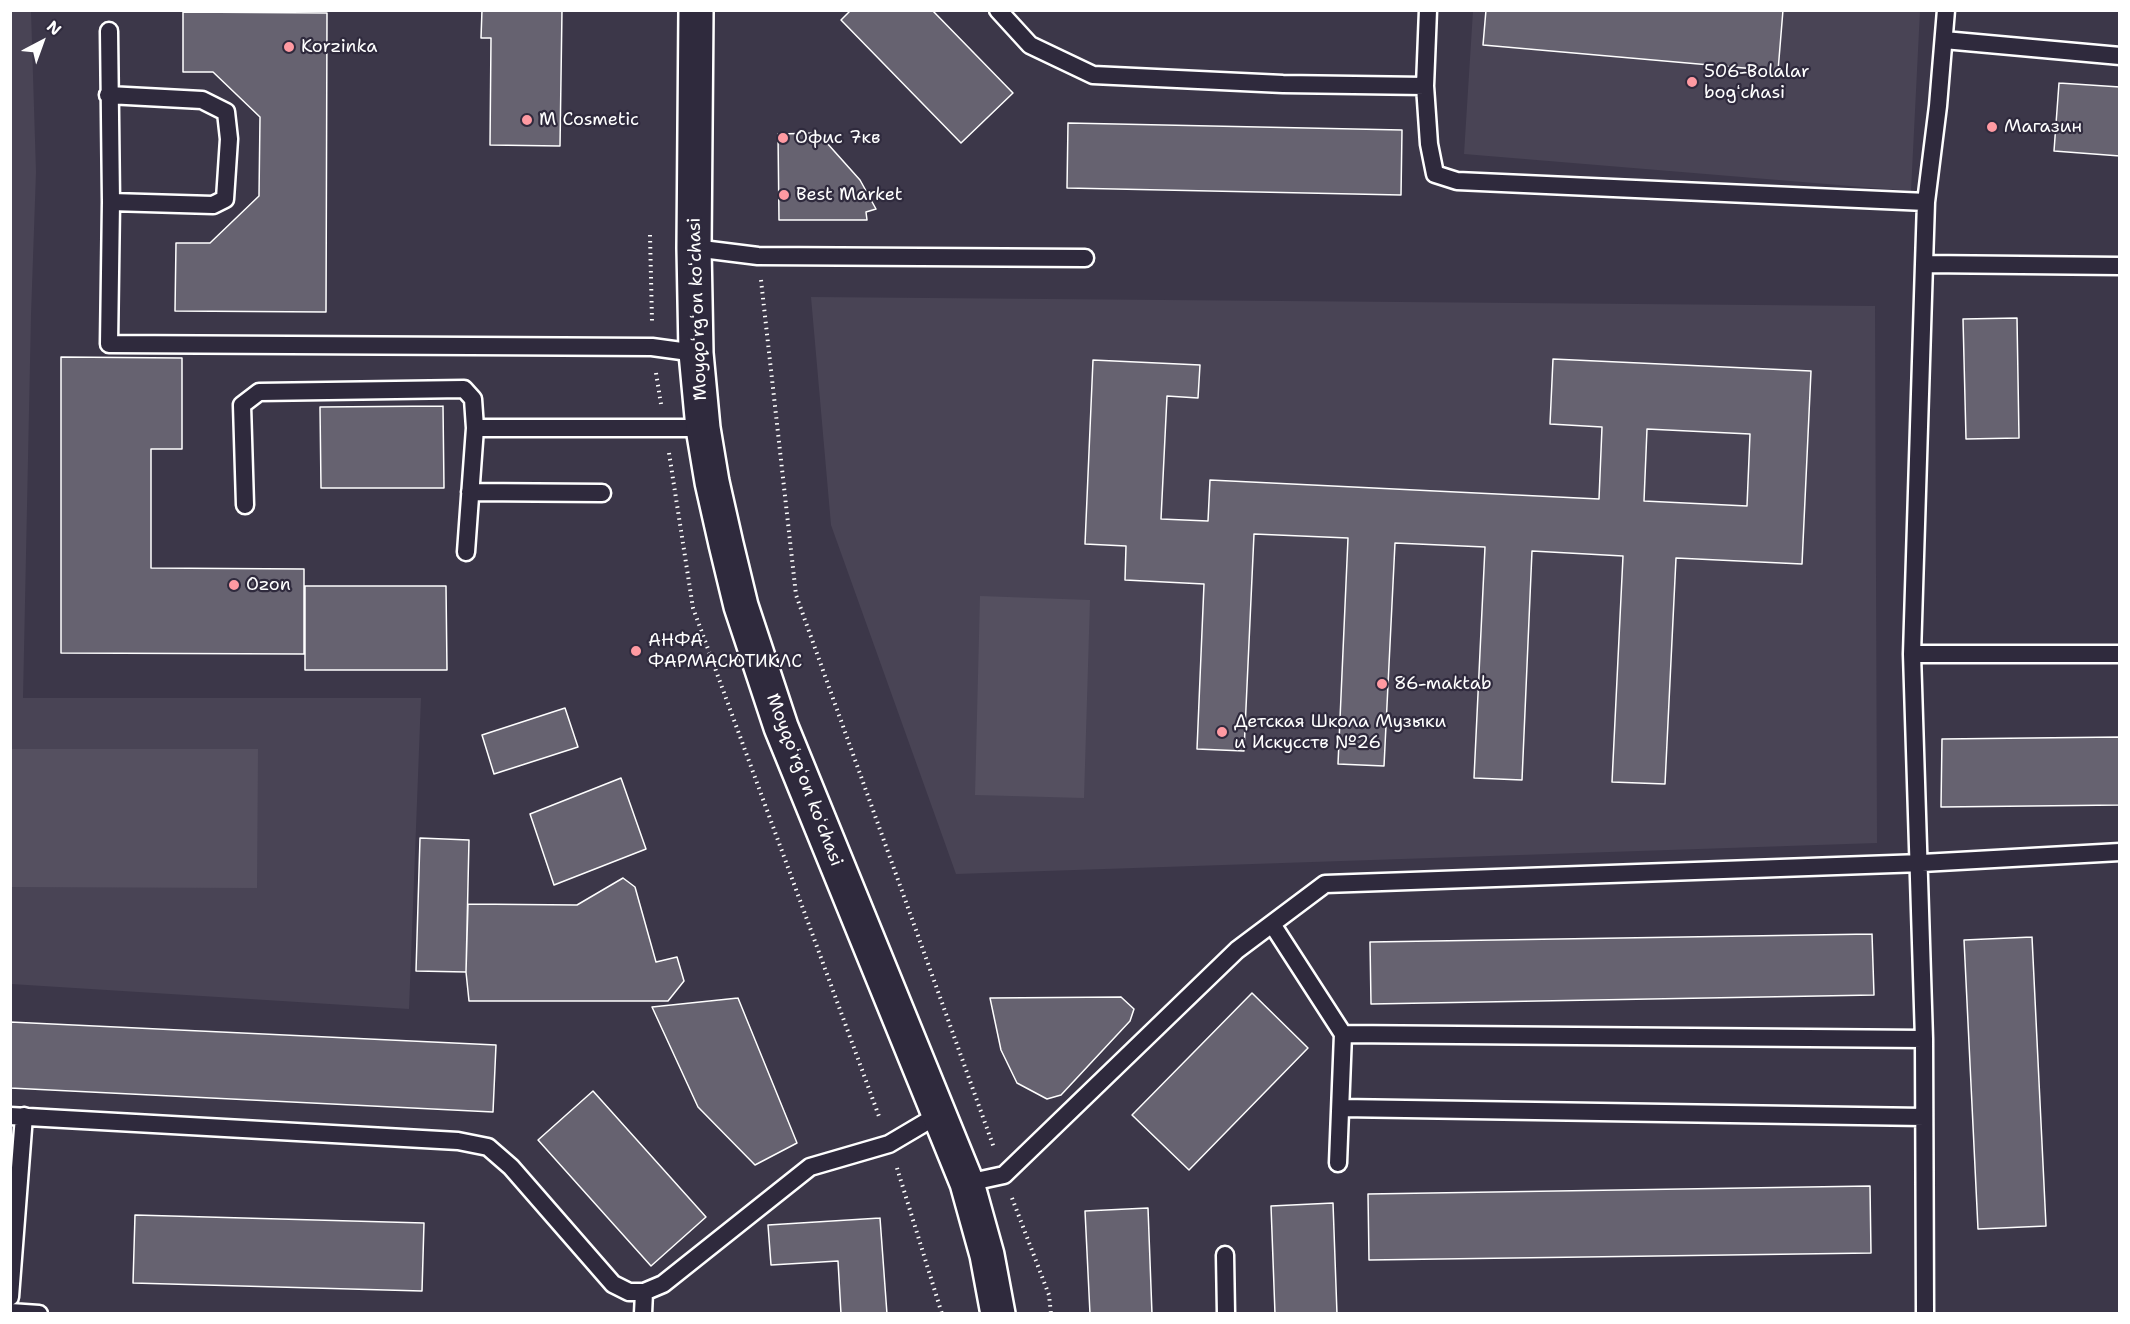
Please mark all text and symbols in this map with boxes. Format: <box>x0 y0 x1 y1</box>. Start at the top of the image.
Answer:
north arrow <box>12 12 72 72</box>
text: N <box>42 16 66 40</box>
place label: Korzinka <box>301 36 378 58</box>
marker: Korzinka <box>282 40 296 54</box>
place label: 506-Bolalar bogʻchasi <box>1704 61 1809 104</box>
marker: 506-Bolalar bogʻchasi <box>1685 75 1699 89</box>
place label: M Cosmetic <box>539 109 639 131</box>
marker: M Cosmetic <box>520 113 534 127</box>
place label: Магазин <box>2004 116 2082 138</box>
marker: Магазин <box>1985 120 1999 134</box>
place label: Офис 7кв <box>795 127 880 149</box>
marker: Офис 7кв <box>776 131 790 145</box>
place label: Best Market <box>796 184 903 206</box>
marker: Best Market <box>777 188 791 202</box>
street label: Moyqoʻrgʻon koʻchasi <box>684 217 712 401</box>
place label: Ozon <box>246 574 291 596</box>
marker: Ozon <box>227 578 241 592</box>
place label: АНФА ФАРМАСЮТИКЛС <box>648 630 802 672</box>
marker: АНФА ФАРМАСЮТИКЛС <box>629 644 643 658</box>
place label: 86-maktab <box>1394 673 1492 695</box>
marker: 86-maktab <box>1375 677 1389 691</box>
street label: Moyqoʻrgʻon koʻchasi <box>761 691 847 869</box>
place label: Детская Школа Музыки и Искусств №26 <box>1234 711 1446 754</box>
marker: Детская Школа Музыки и Искусств №26 <box>1215 725 1229 739</box>

